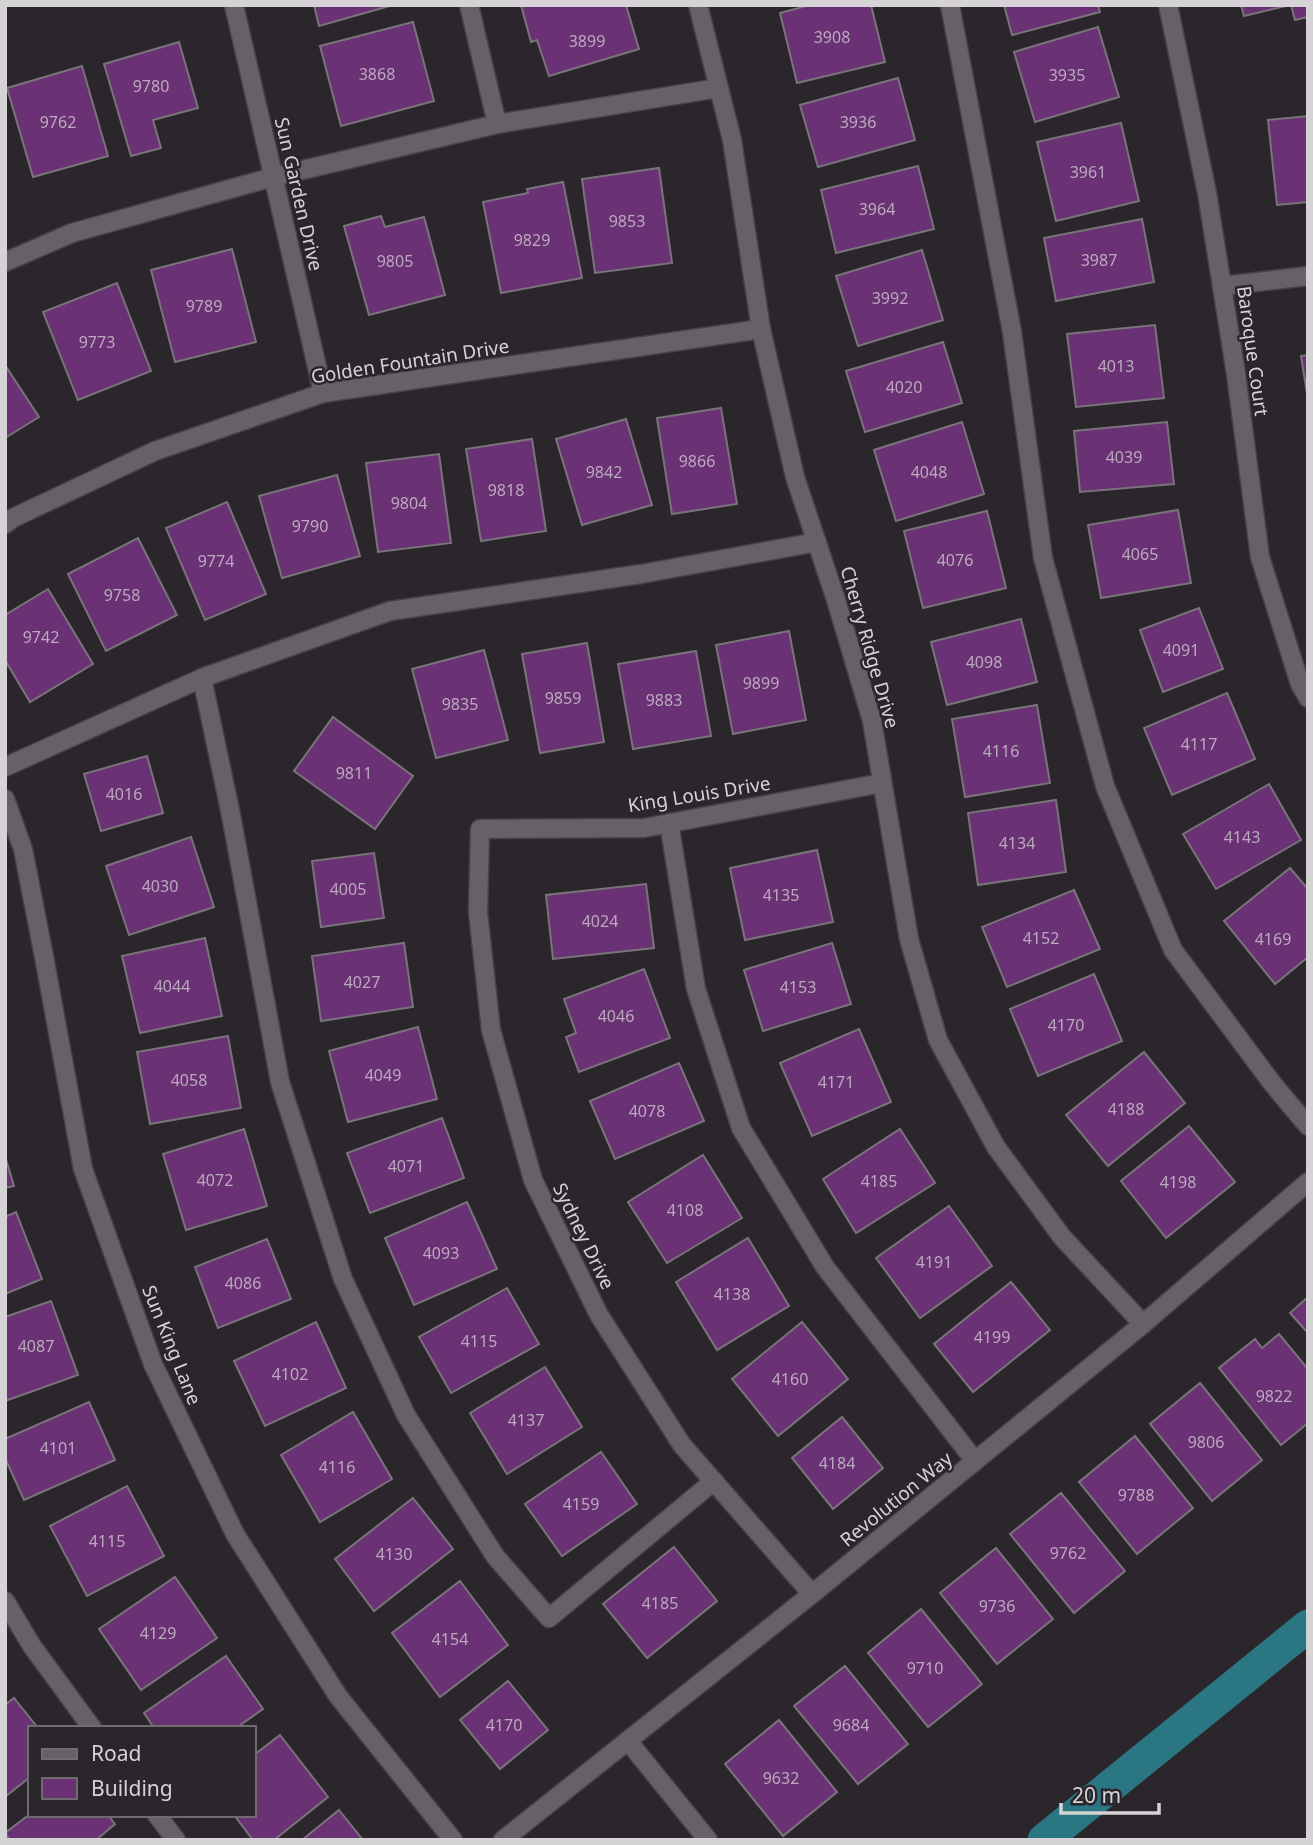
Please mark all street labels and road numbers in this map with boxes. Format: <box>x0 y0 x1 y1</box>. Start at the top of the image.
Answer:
street label: Sun Garden Drive <box>269 115 329 273</box>
street label: Baroque Court <box>1231 284 1275 418</box>
street label: Golden Fountain Drive <box>309 332 511 390</box>
street label: Cherry Ridge Drive <box>834 563 906 731</box>
street label: King Louis Drive <box>626 770 772 818</box>
street label: Sydney Drive <box>547 1178 621 1294</box>
street label: Sun King Lane <box>136 1281 208 1409</box>
street label: Revolution Way <box>834 1445 958 1552</box>

